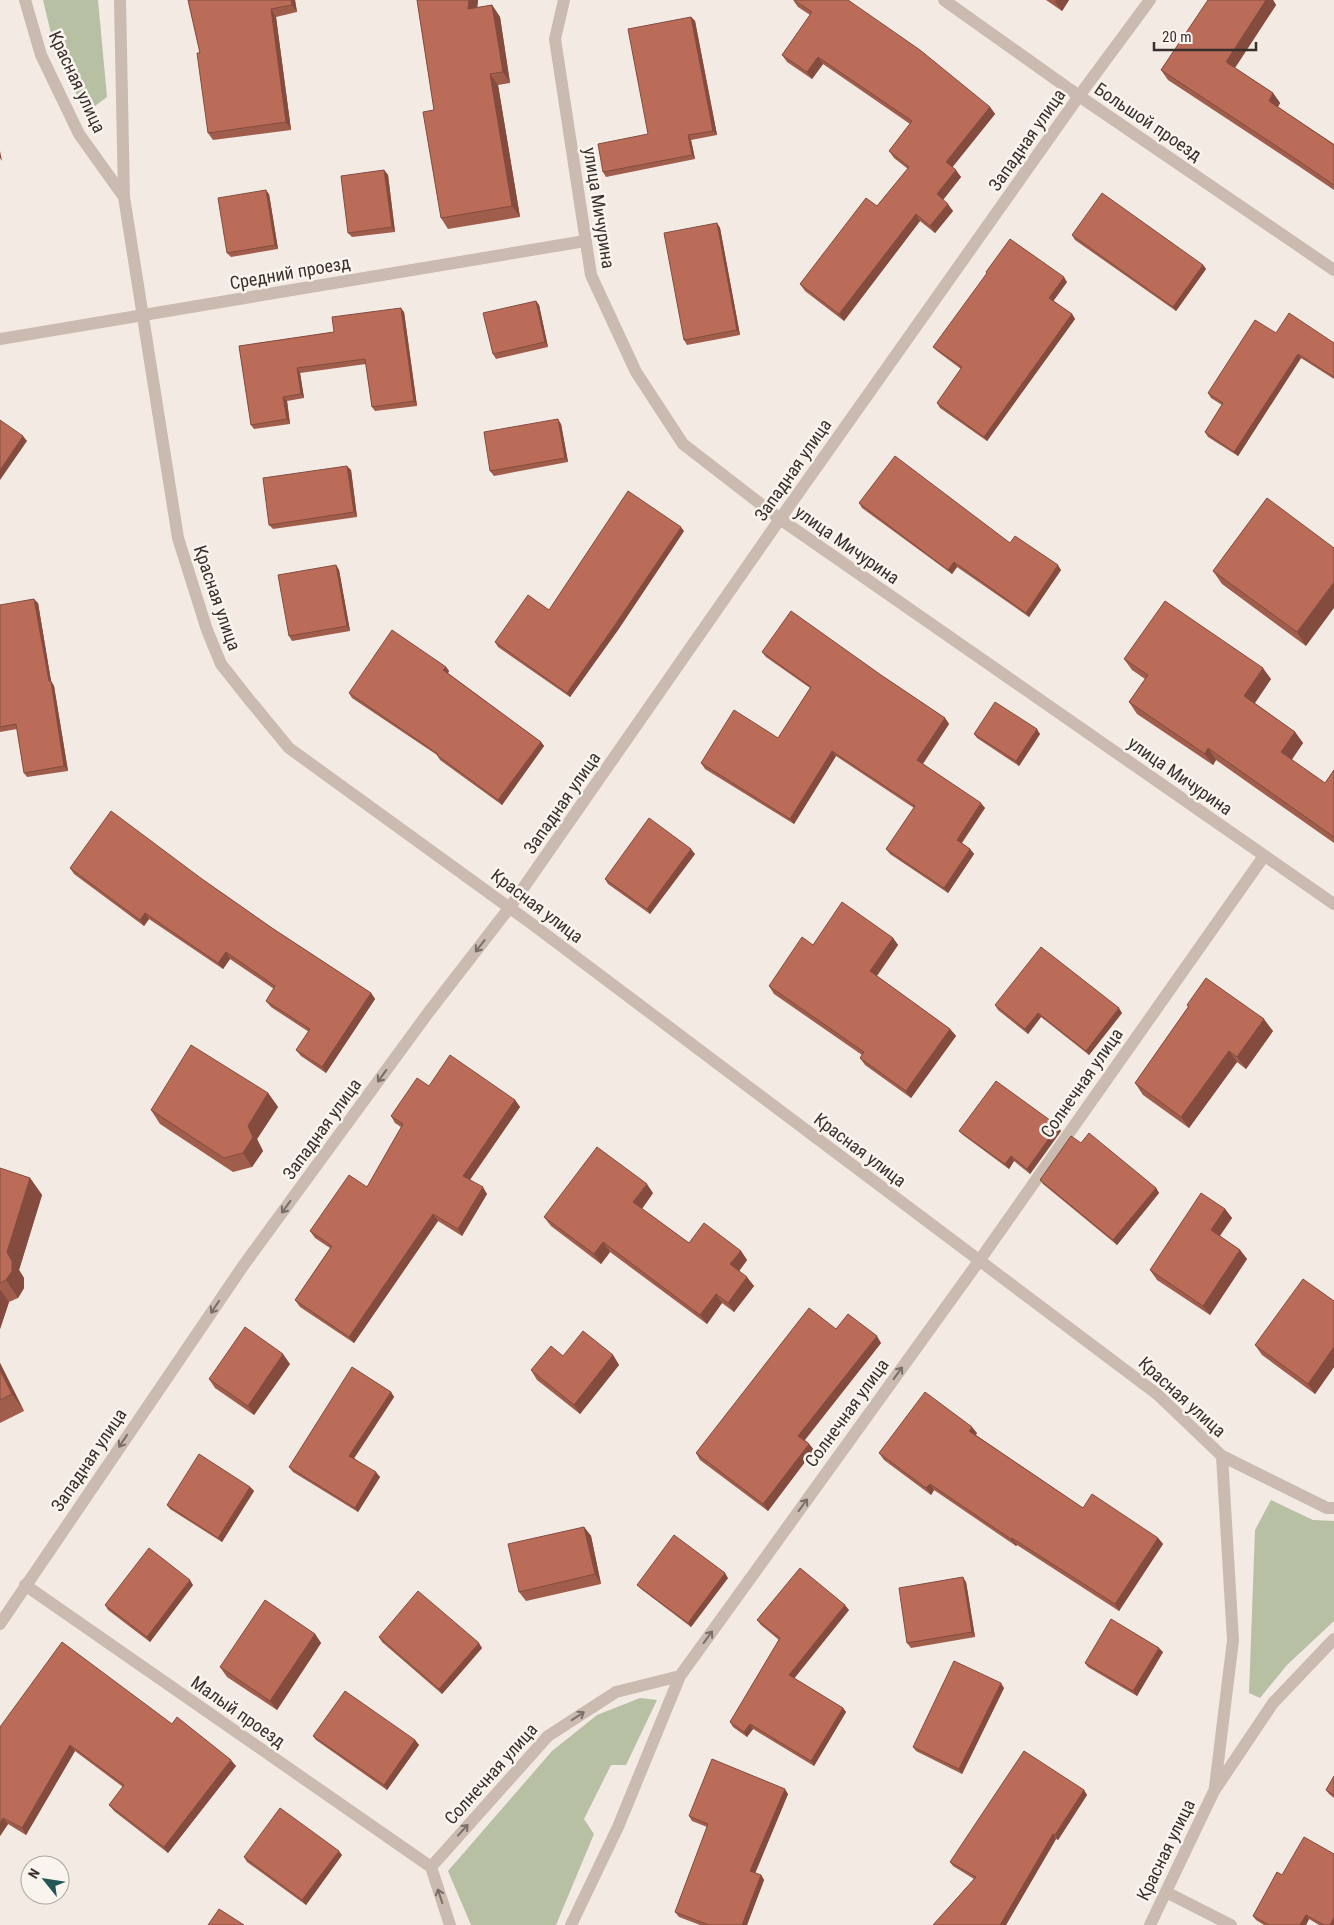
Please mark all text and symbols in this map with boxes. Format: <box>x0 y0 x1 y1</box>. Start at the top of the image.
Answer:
scale bar <box>1154 20 1256 52</box>
street label: Красная улица <box>45 28 110 136</box>
text: 20 m <box>1162 28 1192 46</box>
street label: Большой проезд <box>1091 78 1206 165</box>
street label: Западная улица <box>984 85 1069 195</box>
street label: улица Мичурина <box>580 146 619 270</box>
street label: Средний проезд <box>228 252 352 293</box>
street label: Западная улица <box>750 415 835 525</box>
street label: улица Мичурина <box>791 501 903 588</box>
street label: Красная улица <box>190 542 245 653</box>
street label: улица Мичурина <box>1124 732 1236 819</box>
street label: Западная улица <box>519 748 604 858</box>
street label: Красная улица <box>487 864 587 947</box>
one-way arrow <box>475 939 485 953</box>
street label: Солнечная улица <box>1036 1024 1127 1141</box>
one-way arrow <box>377 1069 387 1083</box>
street label: Западная улица <box>278 1074 365 1183</box>
street label: Красная улица <box>810 1108 910 1191</box>
one-way arrow <box>281 1200 291 1214</box>
one-way arrow <box>210 1299 220 1313</box>
street label: Красная улица <box>1134 1352 1230 1441</box>
street label: Солнечная улица <box>800 1354 893 1471</box>
one-way arrow <box>893 1366 903 1380</box>
street label: Западная улица <box>46 1404 131 1515</box>
one-way arrow <box>118 1433 128 1447</box>
one-way arrow <box>798 1498 808 1512</box>
one-way arrow <box>703 1631 714 1644</box>
street label: Малый проезд <box>187 1671 290 1752</box>
one-way arrow <box>570 1711 584 1721</box>
street label: Солнечная улица <box>440 1719 541 1829</box>
street label: Красная улица <box>1132 1796 1199 1904</box>
one-way arrow <box>458 1824 469 1837</box>
north arrow <box>20 1855 70 1905</box>
text: N <box>25 1866 43 1881</box>
one-way arrow <box>435 1888 445 1904</box>

